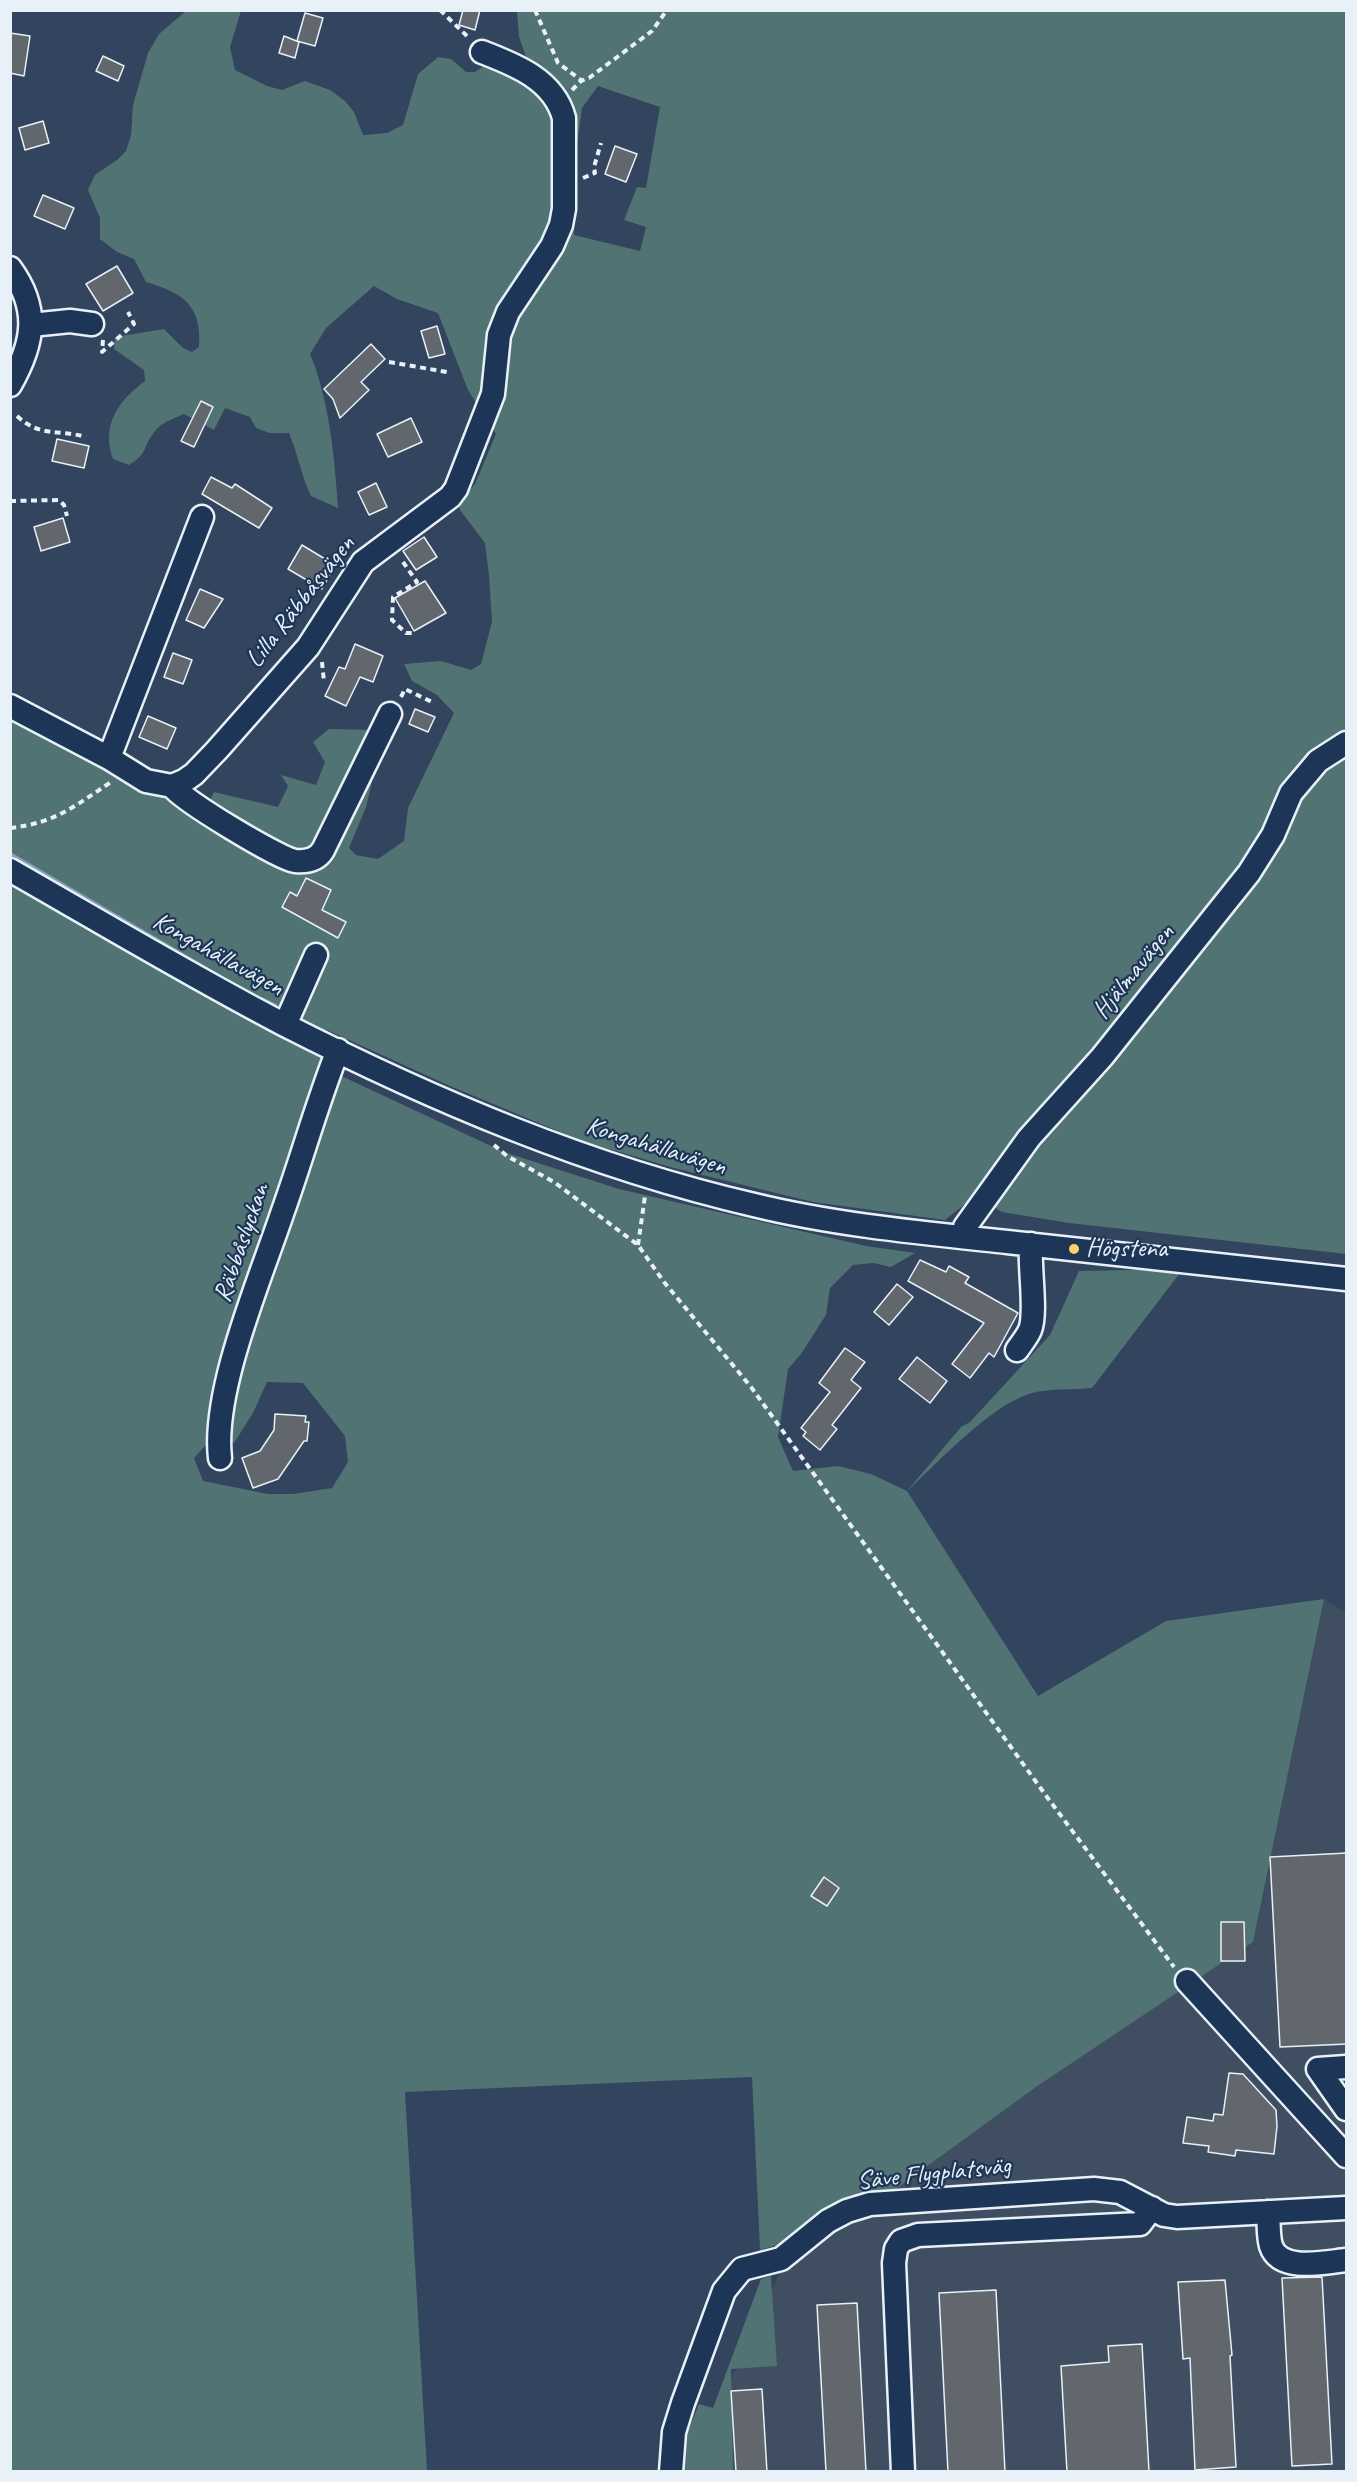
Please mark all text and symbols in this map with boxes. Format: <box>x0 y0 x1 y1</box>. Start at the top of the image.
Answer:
street label: Lilla Räbbåsvägen <box>240 530 362 674</box>
street label: Kongahällavägen <box>147 906 289 1004</box>
street label: Hjälmavägen <box>1086 918 1182 1026</box>
street label: Kongahällavägen <box>582 1111 730 1183</box>
street label: Räbbåslyckan <box>207 1180 277 1306</box>
place label: Högstena <box>1086 1233 1167 1265</box>
marker: Högstena <box>1067 1242 1081 1256</box>
street label: Säve Flygplatsväg <box>856 2150 1012 2198</box>

